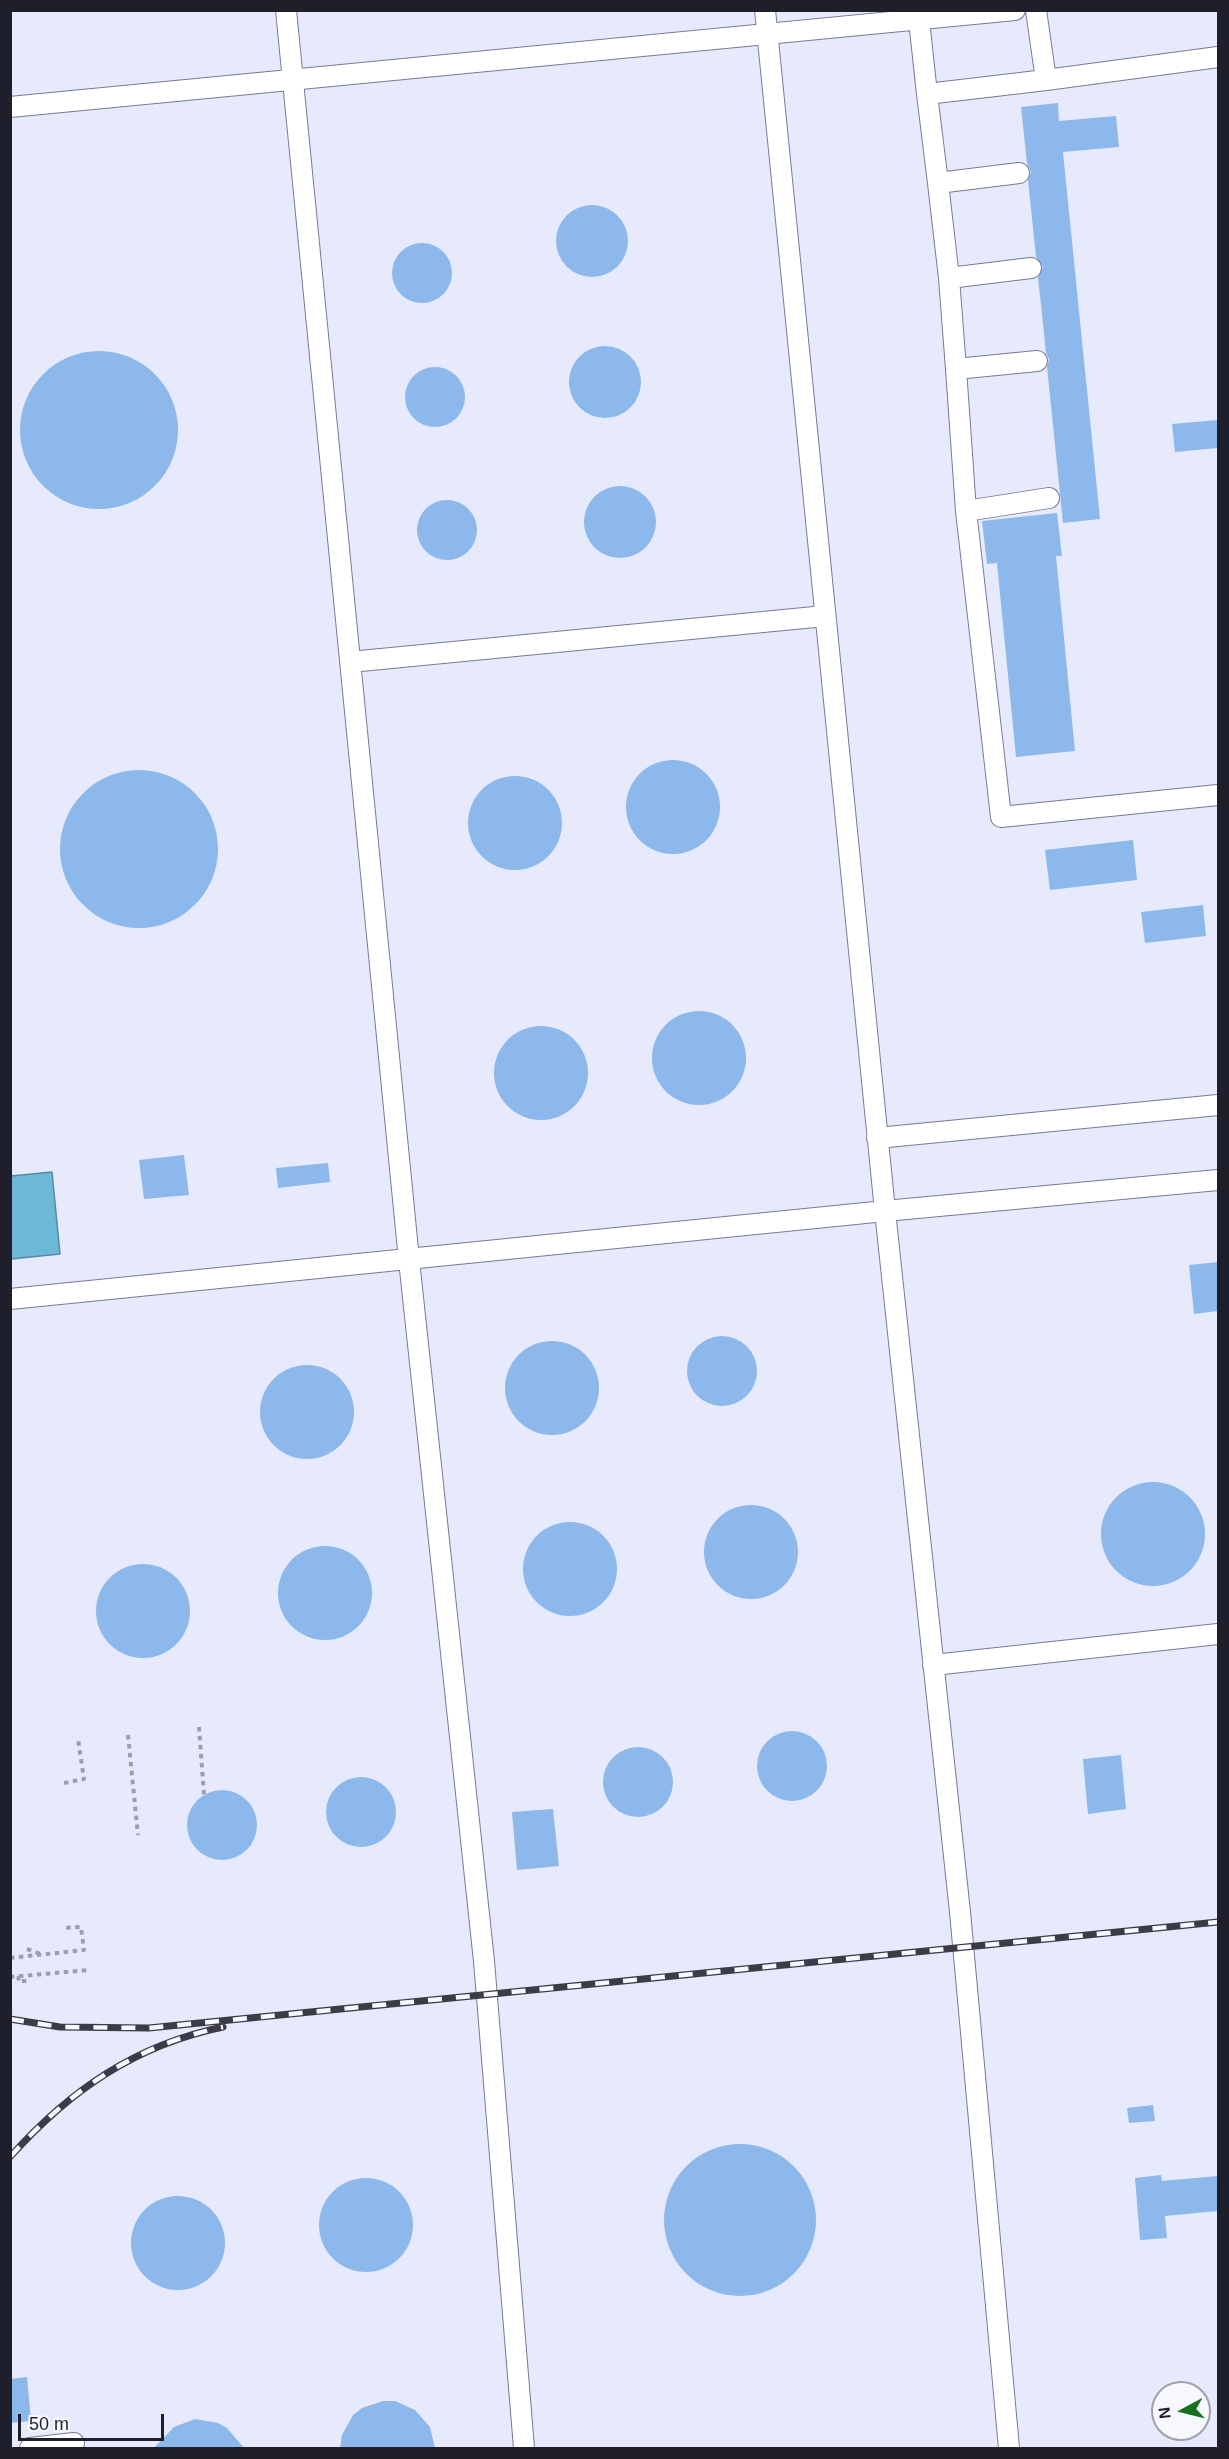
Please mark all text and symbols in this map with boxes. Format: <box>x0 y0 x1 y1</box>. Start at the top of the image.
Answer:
north arrow <box>1151 2381 1211 2441</box>
scale bar <box>21 2402 166 2440</box>
text: N <box>1155 2406 1174 2420</box>
text: 50 m <box>29 2414 69 2434</box>

